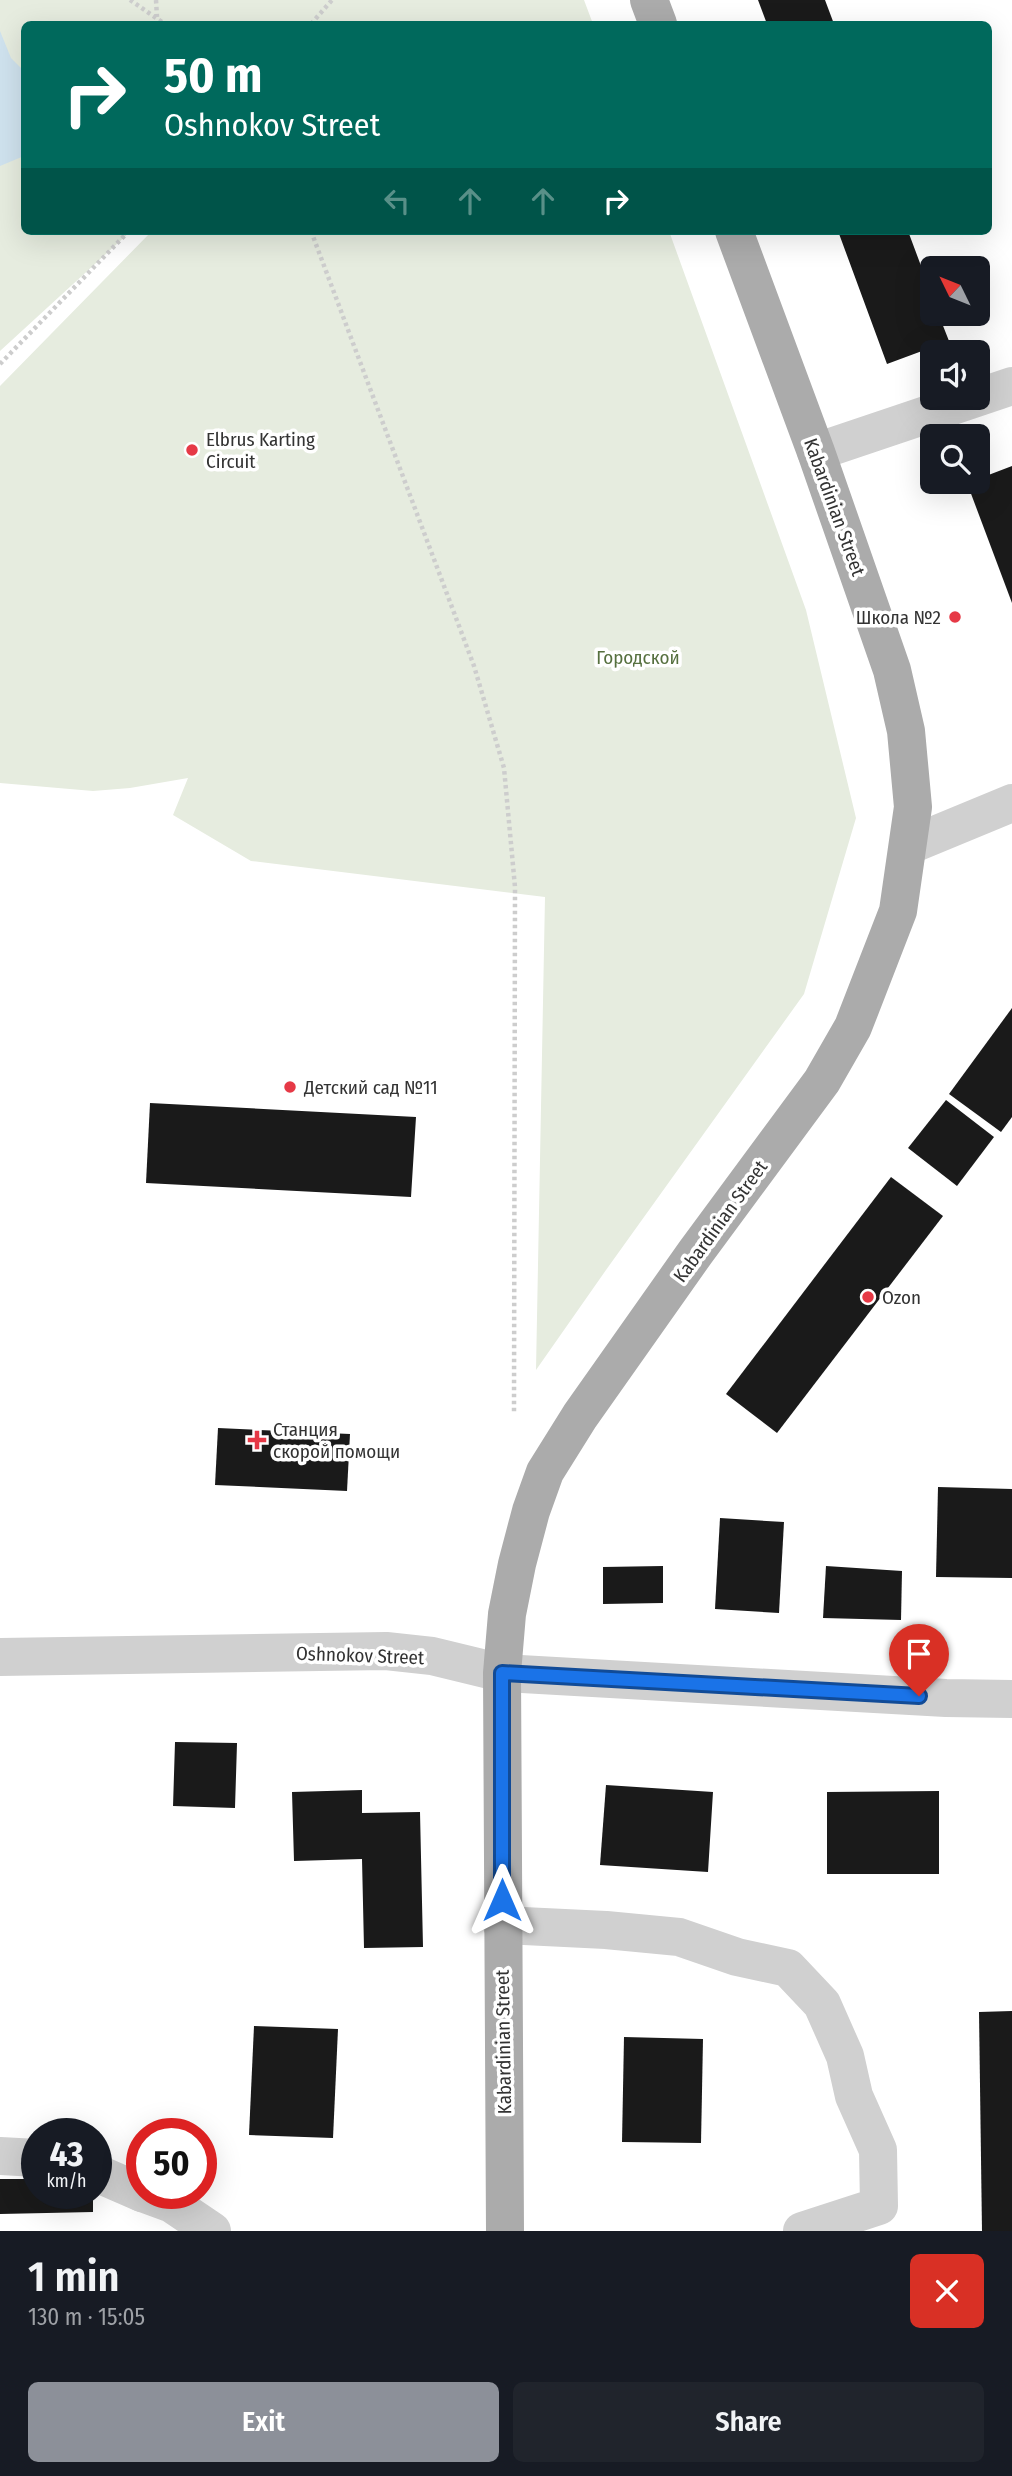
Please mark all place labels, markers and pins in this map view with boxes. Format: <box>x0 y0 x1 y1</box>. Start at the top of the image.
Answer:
place label: Elbrus Karting Circuit <box>206 428 315 473</box>
marker: Elbrus Karting Circuit <box>184 442 200 458</box>
place label: Школа №2 <box>856 606 941 629</box>
marker: Школа №2 <box>947 609 963 625</box>
place label: Детский сад №11 <box>303 1076 438 1099</box>
marker: Детский сад №11 <box>282 1079 298 1095</box>
place label: Ozon <box>882 1286 921 1309</box>
marker: Ozon <box>860 1289 876 1305</box>
place label: Станция скорой помощи <box>273 1418 400 1463</box>
marker: Станция скорой помощи <box>247 1430 267 1450</box>
pin <box>889 1624 949 1696</box>

